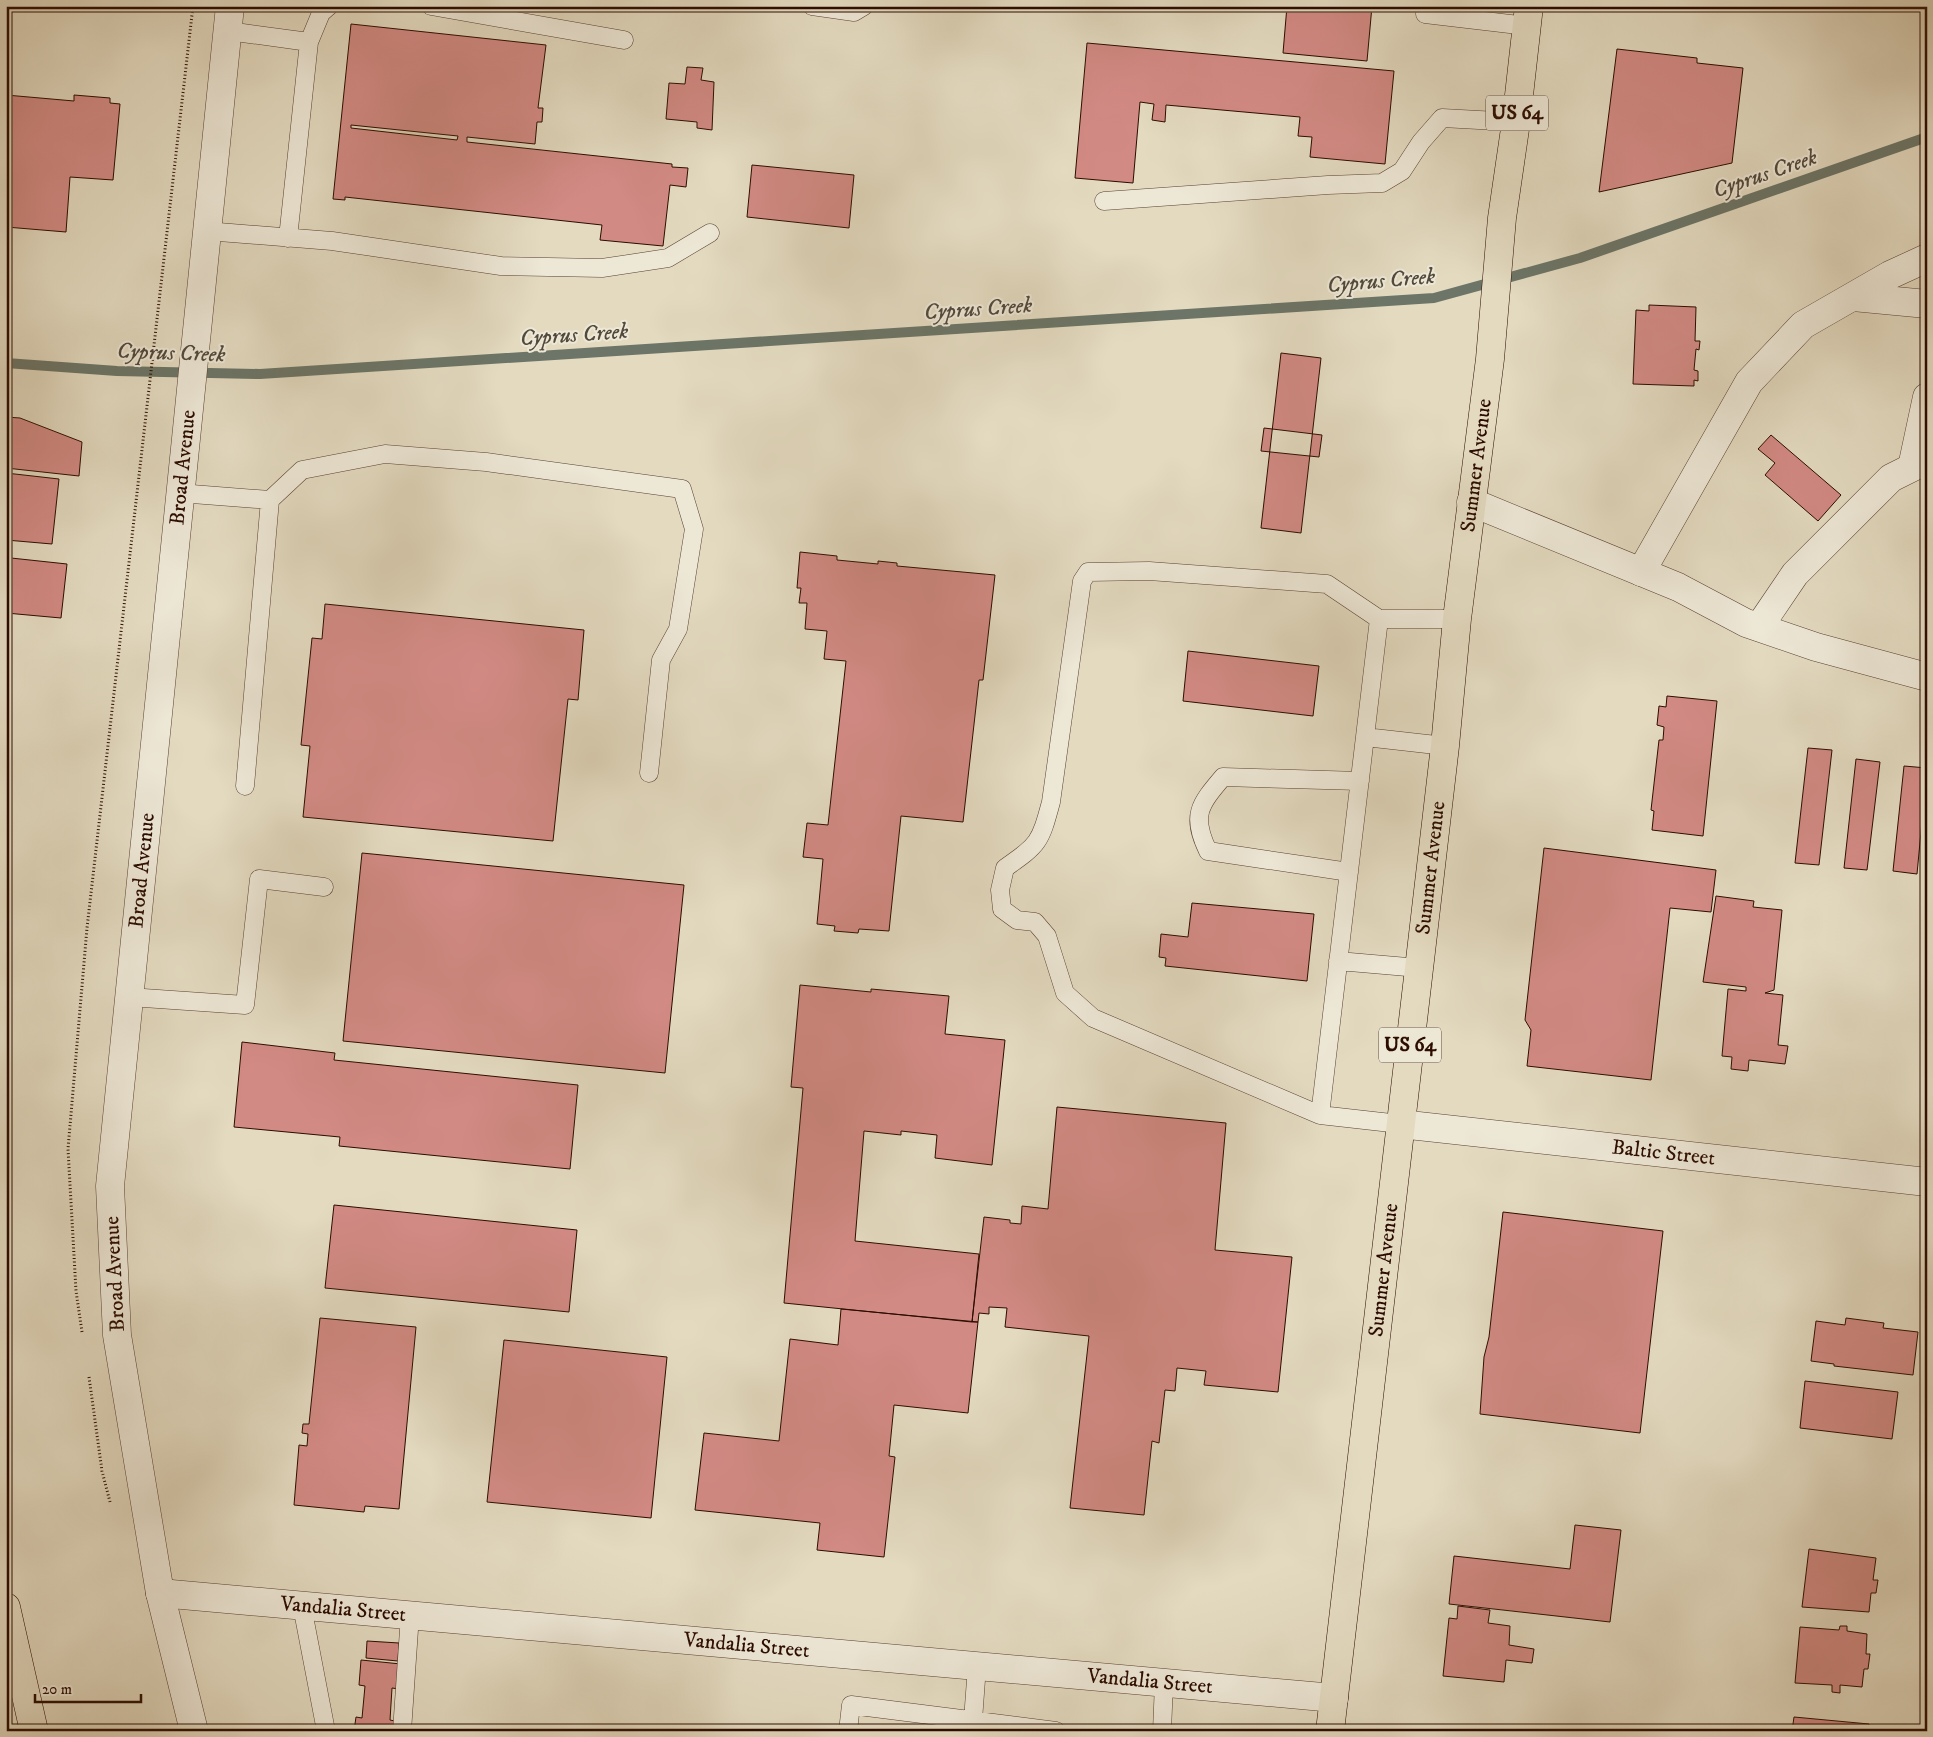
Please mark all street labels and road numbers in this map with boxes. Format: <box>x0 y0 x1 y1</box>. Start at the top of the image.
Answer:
road number: US 64 <box>1486 96 1548 130</box>
street label: Summer Avenue <box>1455 397 1498 534</box>
street label: Broad Avenue <box>164 408 202 526</box>
street label: Summer Avenue <box>1410 799 1452 936</box>
street label: Broad Avenue <box>123 811 161 929</box>
road number: US 64 <box>1379 1028 1441 1062</box>
street label: Baltic Street <box>1610 1134 1717 1172</box>
street label: Summer Avenue <box>1363 1202 1405 1338</box>
street label: Broad Avenue <box>99 1215 131 1332</box>
street label: Vandalia Street <box>278 1591 408 1628</box>
street label: Vandalia Street <box>682 1627 811 1664</box>
street label: Vandalia Street <box>1085 1663 1214 1700</box>

